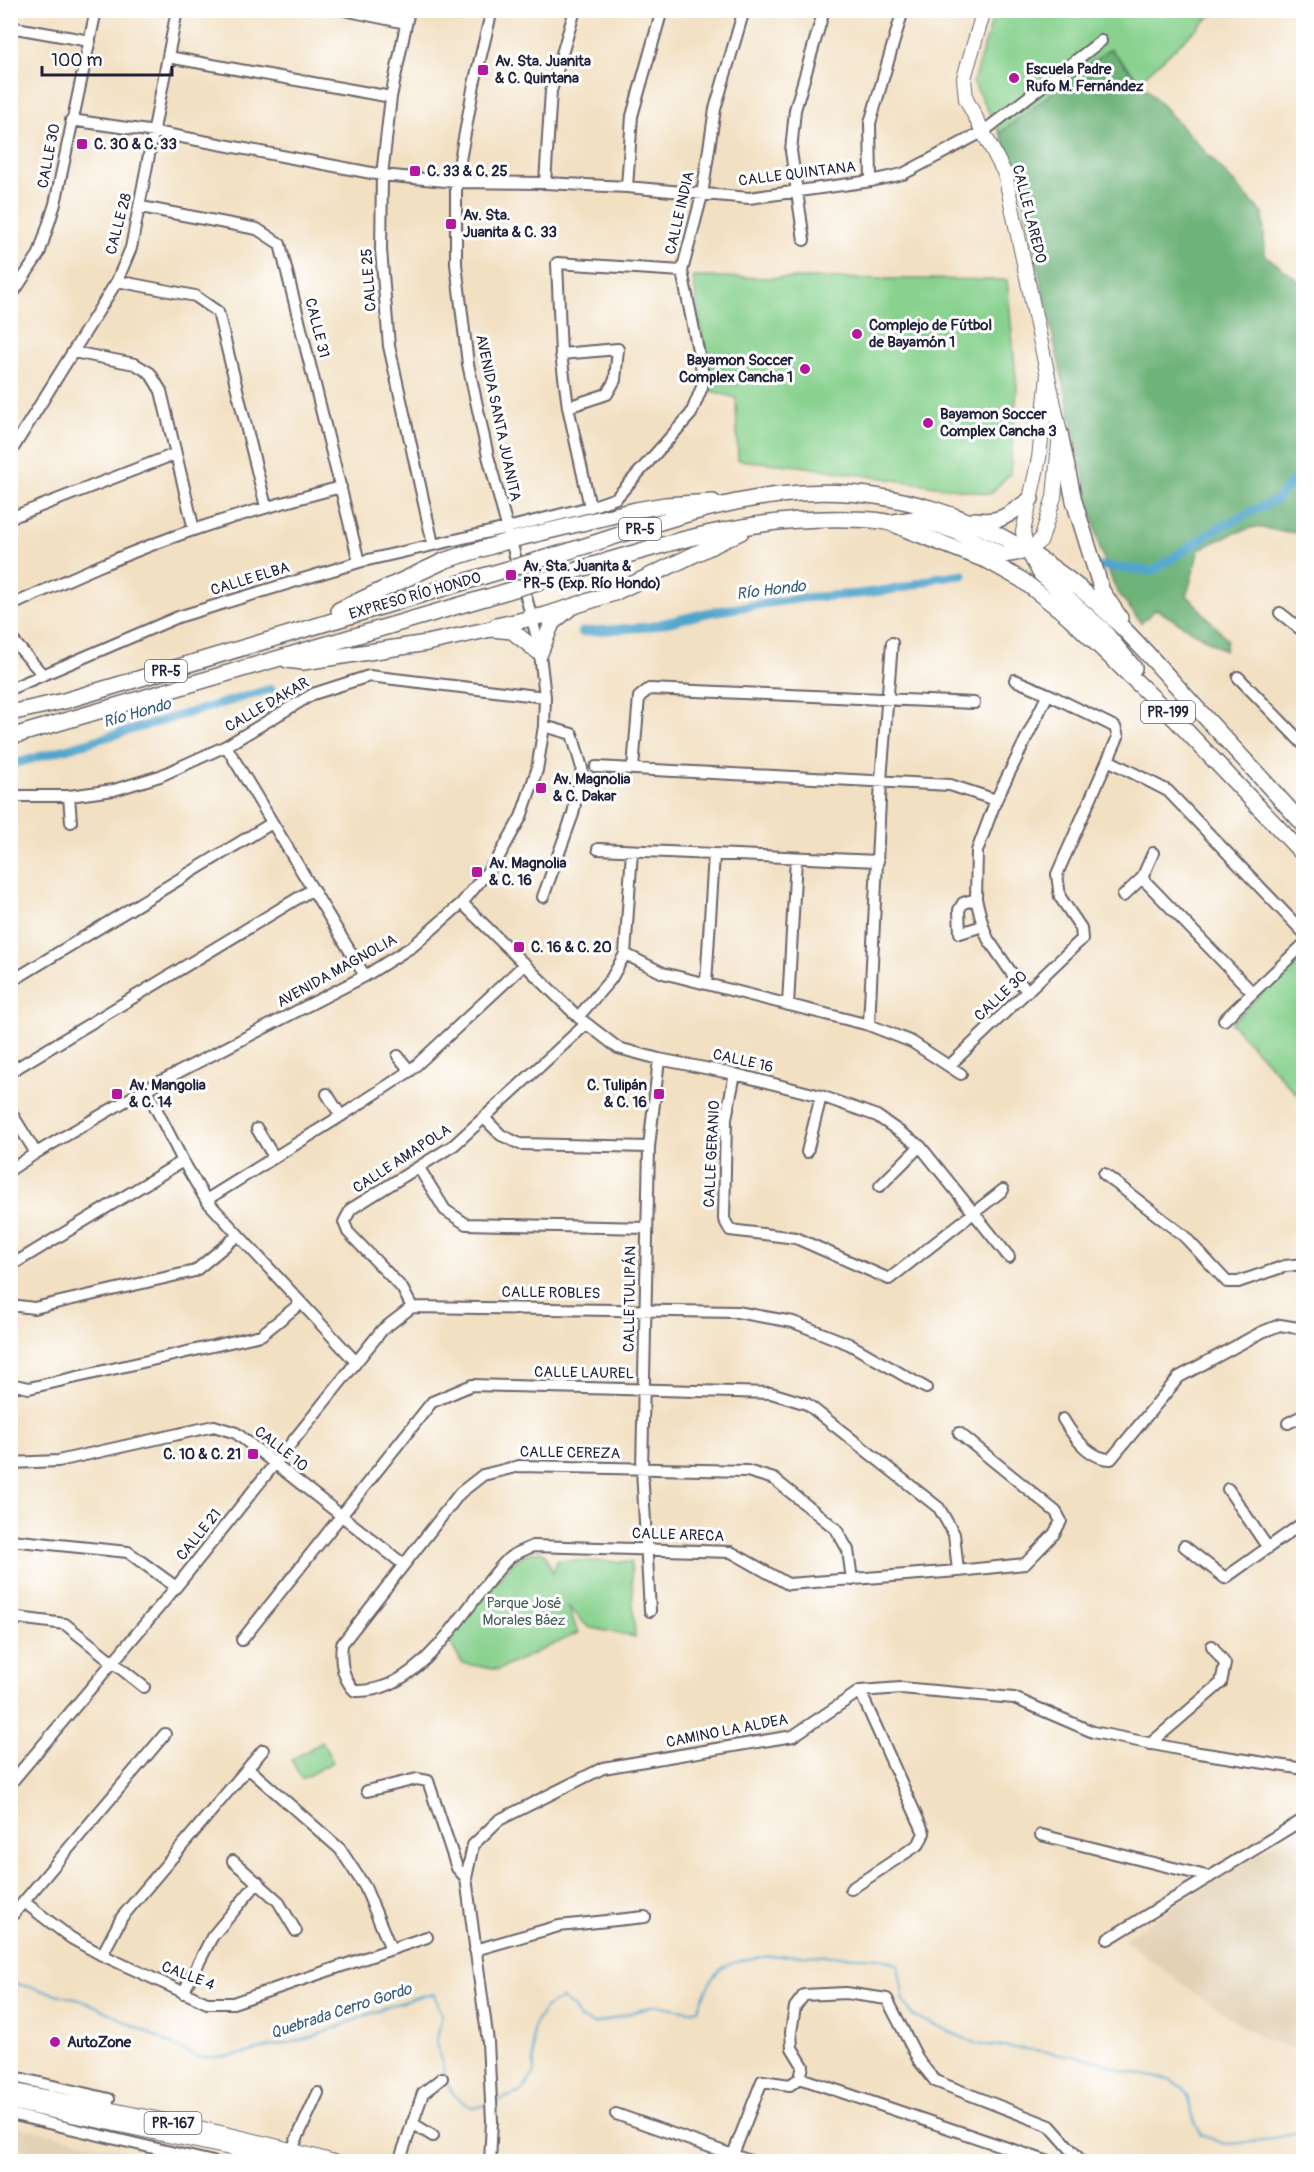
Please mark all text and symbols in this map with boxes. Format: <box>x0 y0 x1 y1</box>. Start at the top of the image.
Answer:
scale bar <box>42 39 172 77</box>
text: 100 m <box>51 49 103 72</box>
place label: Av. Sta. Juanita & C. Quintana <box>495 52 591 88</box>
place label: Escuela Padre Rufo M. Fernández <box>1026 60 1144 96</box>
marker: Av. Sta. Juanita & C. Quintana <box>476 63 490 77</box>
marker: Escuela Padre Rufo M. Fernández <box>1007 71 1021 85</box>
street label: CALLE 30 <box>33 122 65 190</box>
place label: C. 30 & C. 33 <box>94 135 177 154</box>
marker: C. 30 & C. 33 <box>75 137 89 151</box>
street label: CALLE QUINTANA <box>737 157 857 191</box>
place label: C. 33 & C. 25 <box>427 162 508 181</box>
street label: CALLE LAREDO <box>1008 163 1050 265</box>
marker: C. 33 & C. 25 <box>408 164 422 178</box>
street label: CALLE INDIA <box>661 169 699 256</box>
street label: CALLE 28 <box>102 191 136 257</box>
place label: Av. Sta. Juanita & C. 33 <box>463 206 557 242</box>
marker: Av. Sta. Juanita & C. 33 <box>444 217 458 231</box>
street label: CALLE 25 <box>357 248 381 312</box>
street label: CALLE 31 <box>300 296 334 360</box>
place label: Complejo de Fútbol de Bayamón 1 <box>869 316 992 352</box>
marker: Complejo de Fútbol de Bayamón 1 <box>850 327 864 341</box>
street label: AVENIDA SANTA JUANITA <box>471 333 525 503</box>
place label: Bayamon Soccer Complex Cancha 1 <box>679 351 794 387</box>
marker: Bayamon Soccer Complex Cancha 1 <box>798 362 812 376</box>
place label: Bayamon Soccer Complex Cancha 3 <box>940 405 1057 441</box>
marker: Bayamon Soccer Complex Cancha 3 <box>921 416 935 430</box>
road number: PR-5 <box>619 518 661 540</box>
place label: Av. Sta. Juanita & PR-5 (Exp. Río Hondo) <box>523 557 661 593</box>
street label: CALLE ELBA <box>208 558 292 600</box>
street label: EXPRESO RÍO HONDO <box>347 568 483 624</box>
marker: Av. Sta. Juanita & PR-5 (Exp. Río Hondo) <box>504 568 518 582</box>
water label: Río Hondo <box>735 576 808 604</box>
road number: PR-5 <box>145 660 187 682</box>
street label: CALLE DAKAR <box>222 673 313 737</box>
water label: Río Hondo <box>101 693 175 732</box>
road number: PR-199 <box>1141 701 1195 723</box>
place label: Av. Magnolia & C. Dakar <box>553 770 631 806</box>
marker: Av. Magnolia & C. Dakar <box>534 781 548 795</box>
place label: Av. Magnolia & C. 16 <box>489 854 567 890</box>
marker: Av. Magnolia & C. 16 <box>470 865 484 879</box>
street label: AVENIDA MAGNOLIA <box>274 930 401 1012</box>
place label: C. 16 & C. 20 <box>531 938 612 957</box>
marker: C. 16 & C. 20 <box>512 940 526 954</box>
street label: CALLE 30 <box>971 967 1031 1025</box>
street label: CALLE 16 <box>711 1045 775 1077</box>
place label: Av. Mangolia & C. 14 <box>129 1076 206 1112</box>
place label: C. Tulipán & C. 16 <box>587 1076 648 1112</box>
marker: Av. Mangolia & C. 14 <box>110 1087 124 1101</box>
marker: C. Tulipán & C. 16 <box>652 1087 666 1101</box>
street label: CALLE GERANIO <box>700 1100 724 1208</box>
street label: CALLE AMAPOLA <box>349 1120 455 1198</box>
street label: CALLE TULIPÁN <box>620 1246 640 1352</box>
street label: CALLE ROBLES <box>502 1283 600 1303</box>
street label: CALLE LAUREL <box>534 1363 634 1383</box>
street label: CALLE 10 <box>250 1422 312 1476</box>
street label: CALLE CEREZA <box>520 1443 621 1463</box>
place label: C. 10 & C. 21 <box>163 1445 241 1464</box>
marker: C. 10 & C. 21 <box>246 1447 260 1461</box>
street label: CALLE 21 <box>172 1505 226 1565</box>
street label: CALLE ARECA <box>632 1524 725 1546</box>
park label: Parque José Morales Báez <box>483 1594 566 1630</box>
street label: CAMINO LA ALDEA <box>665 1710 790 1752</box>
street label: CALLE 4 <box>159 1957 218 1995</box>
water label: Quebrada Cerro Gordo <box>268 1978 415 2043</box>
place label: AutoZone <box>67 2033 132 2052</box>
marker: AutoZone <box>48 2035 62 2049</box>
road number: PR-167 <box>144 2112 201 2134</box>

